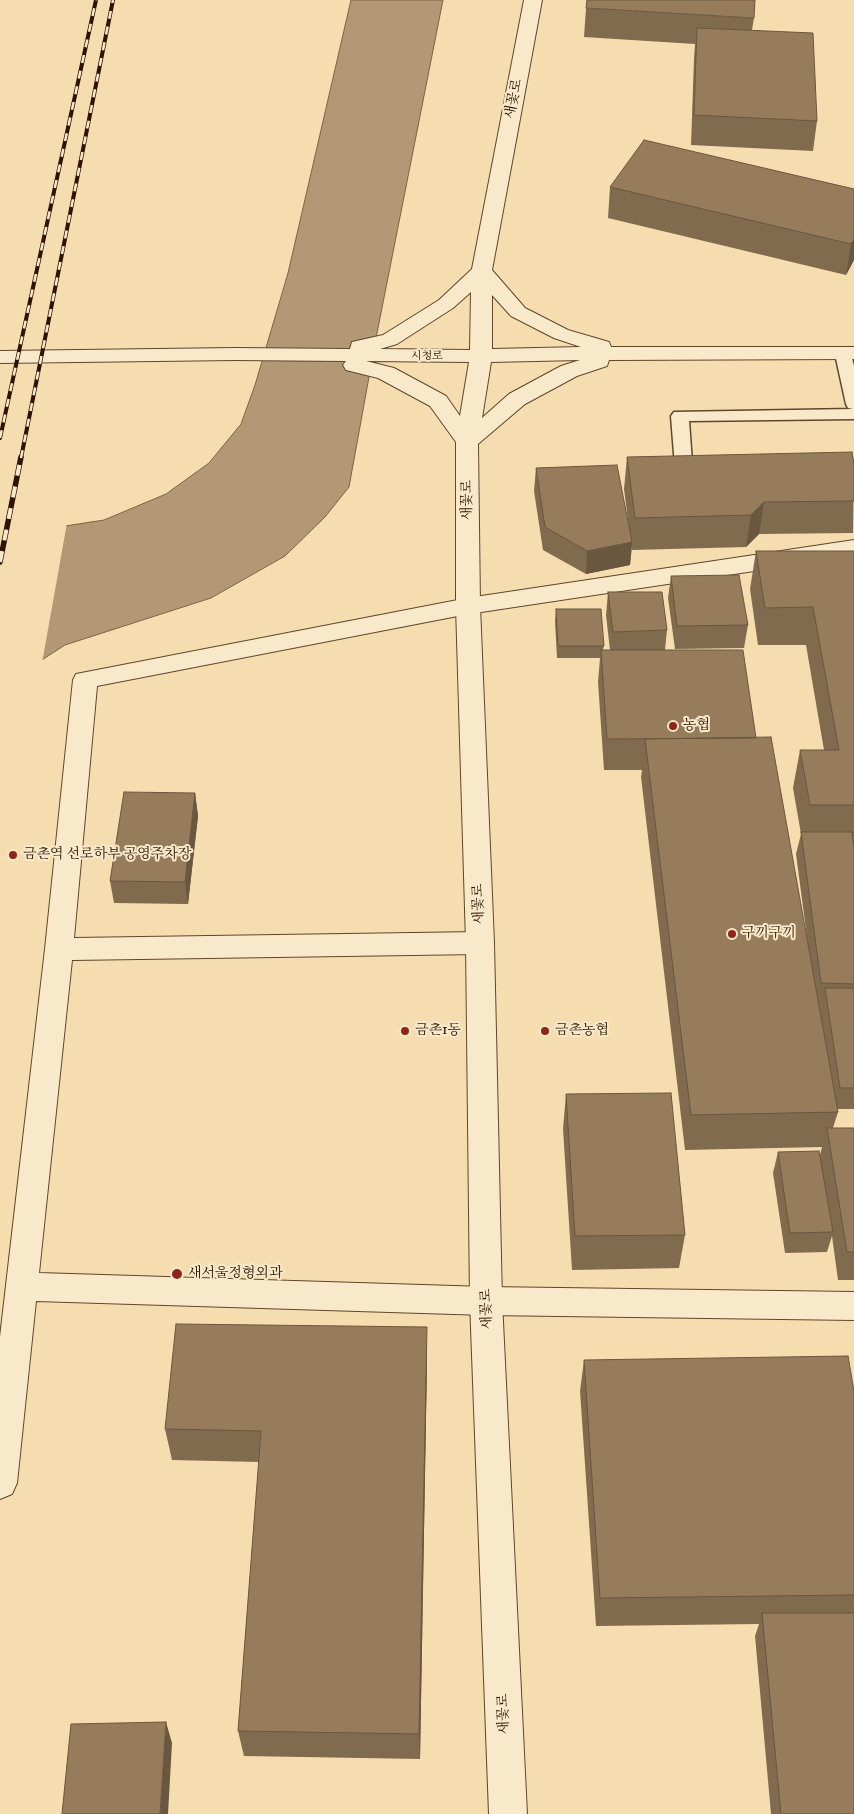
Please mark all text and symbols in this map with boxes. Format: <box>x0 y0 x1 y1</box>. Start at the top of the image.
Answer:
street label: 새꽃로 <box>502 77 526 121</box>
street label: 시청로 <box>411 349 443 363</box>
street label: 새꽃로 <box>460 480 476 520</box>
place label: 농협 <box>683 718 710 734</box>
marker: 농협 <box>667 720 679 732</box>
place label: 금촌역 선로하부 공영주차장 <box>23 847 191 863</box>
marker: 금촌역 선로하부 공영주차장 <box>7 849 19 861</box>
street label: 새꽃로 <box>470 883 488 925</box>
place label: 구끼구끼 <box>742 926 796 942</box>
marker: 구끼구끼 <box>726 928 738 940</box>
place label: 금촌1동 <box>415 1023 461 1039</box>
place label: 금촌농협 <box>555 1023 609 1039</box>
marker: 금촌1동 <box>399 1025 411 1037</box>
marker: 금촌농협 <box>539 1025 551 1037</box>
place label: 새서울정형외과 <box>188 1266 283 1282</box>
marker: 새서울정형외과 <box>170 1267 184 1281</box>
street label: 새꽃로 <box>478 1288 496 1330</box>
street label: 새꽃로 <box>495 1693 513 1735</box>

